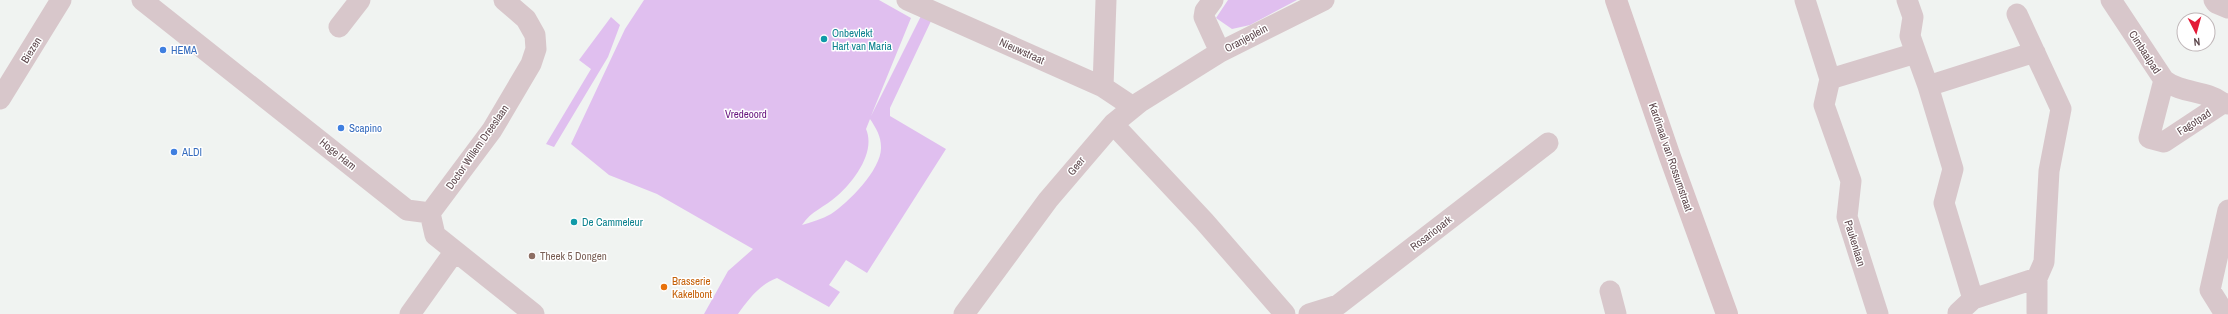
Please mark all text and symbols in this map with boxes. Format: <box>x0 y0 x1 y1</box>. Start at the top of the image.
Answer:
north arrow <box>2176 12 2216 52</box>
street label: Oranjeplein <box>1222 21 1270 55</box>
place label: Onbevlekt Hart van Maria <box>832 26 892 53</box>
street label: Cimbaalpad <box>2126 28 2164 76</box>
street label: Biezen <box>18 34 44 66</box>
marker: Onbevlekt Hart van Maria <box>819 34 829 44</box>
street label: Nieuwstraat <box>997 35 1047 67</box>
text: N <box>2193 35 2201 49</box>
place label: HEMA <box>171 43 198 57</box>
marker: HEMA <box>158 45 168 55</box>
street label: Kardinaal van Rossumstraat <box>1646 101 1696 214</box>
street label: Doctor Willem Dreeslaan <box>443 102 511 192</box>
street label: Fagotpad <box>2174 106 2214 138</box>
park label: Vredeoord <box>725 107 767 121</box>
place label: Scapino <box>349 121 382 135</box>
marker: Scapino <box>336 123 346 133</box>
street label: Hoge Ham <box>317 135 359 173</box>
place label: ALDI <box>181 145 202 159</box>
marker: ALDI <box>169 147 179 157</box>
street label: Geer <box>1064 154 1088 178</box>
street label: Rosariopark <box>1407 212 1455 254</box>
place label: De Cammeleur <box>582 215 643 229</box>
marker: De Cammeleur <box>569 217 579 227</box>
street label: Paukenlaan <box>1841 218 1869 268</box>
place label: Theek 5 Dongen <box>540 249 607 263</box>
marker: Theek 5 Dongen <box>527 251 537 261</box>
place label: Brasserie Kakelbont <box>672 274 713 301</box>
marker: Brasserie Kakelbont <box>659 282 669 292</box>

